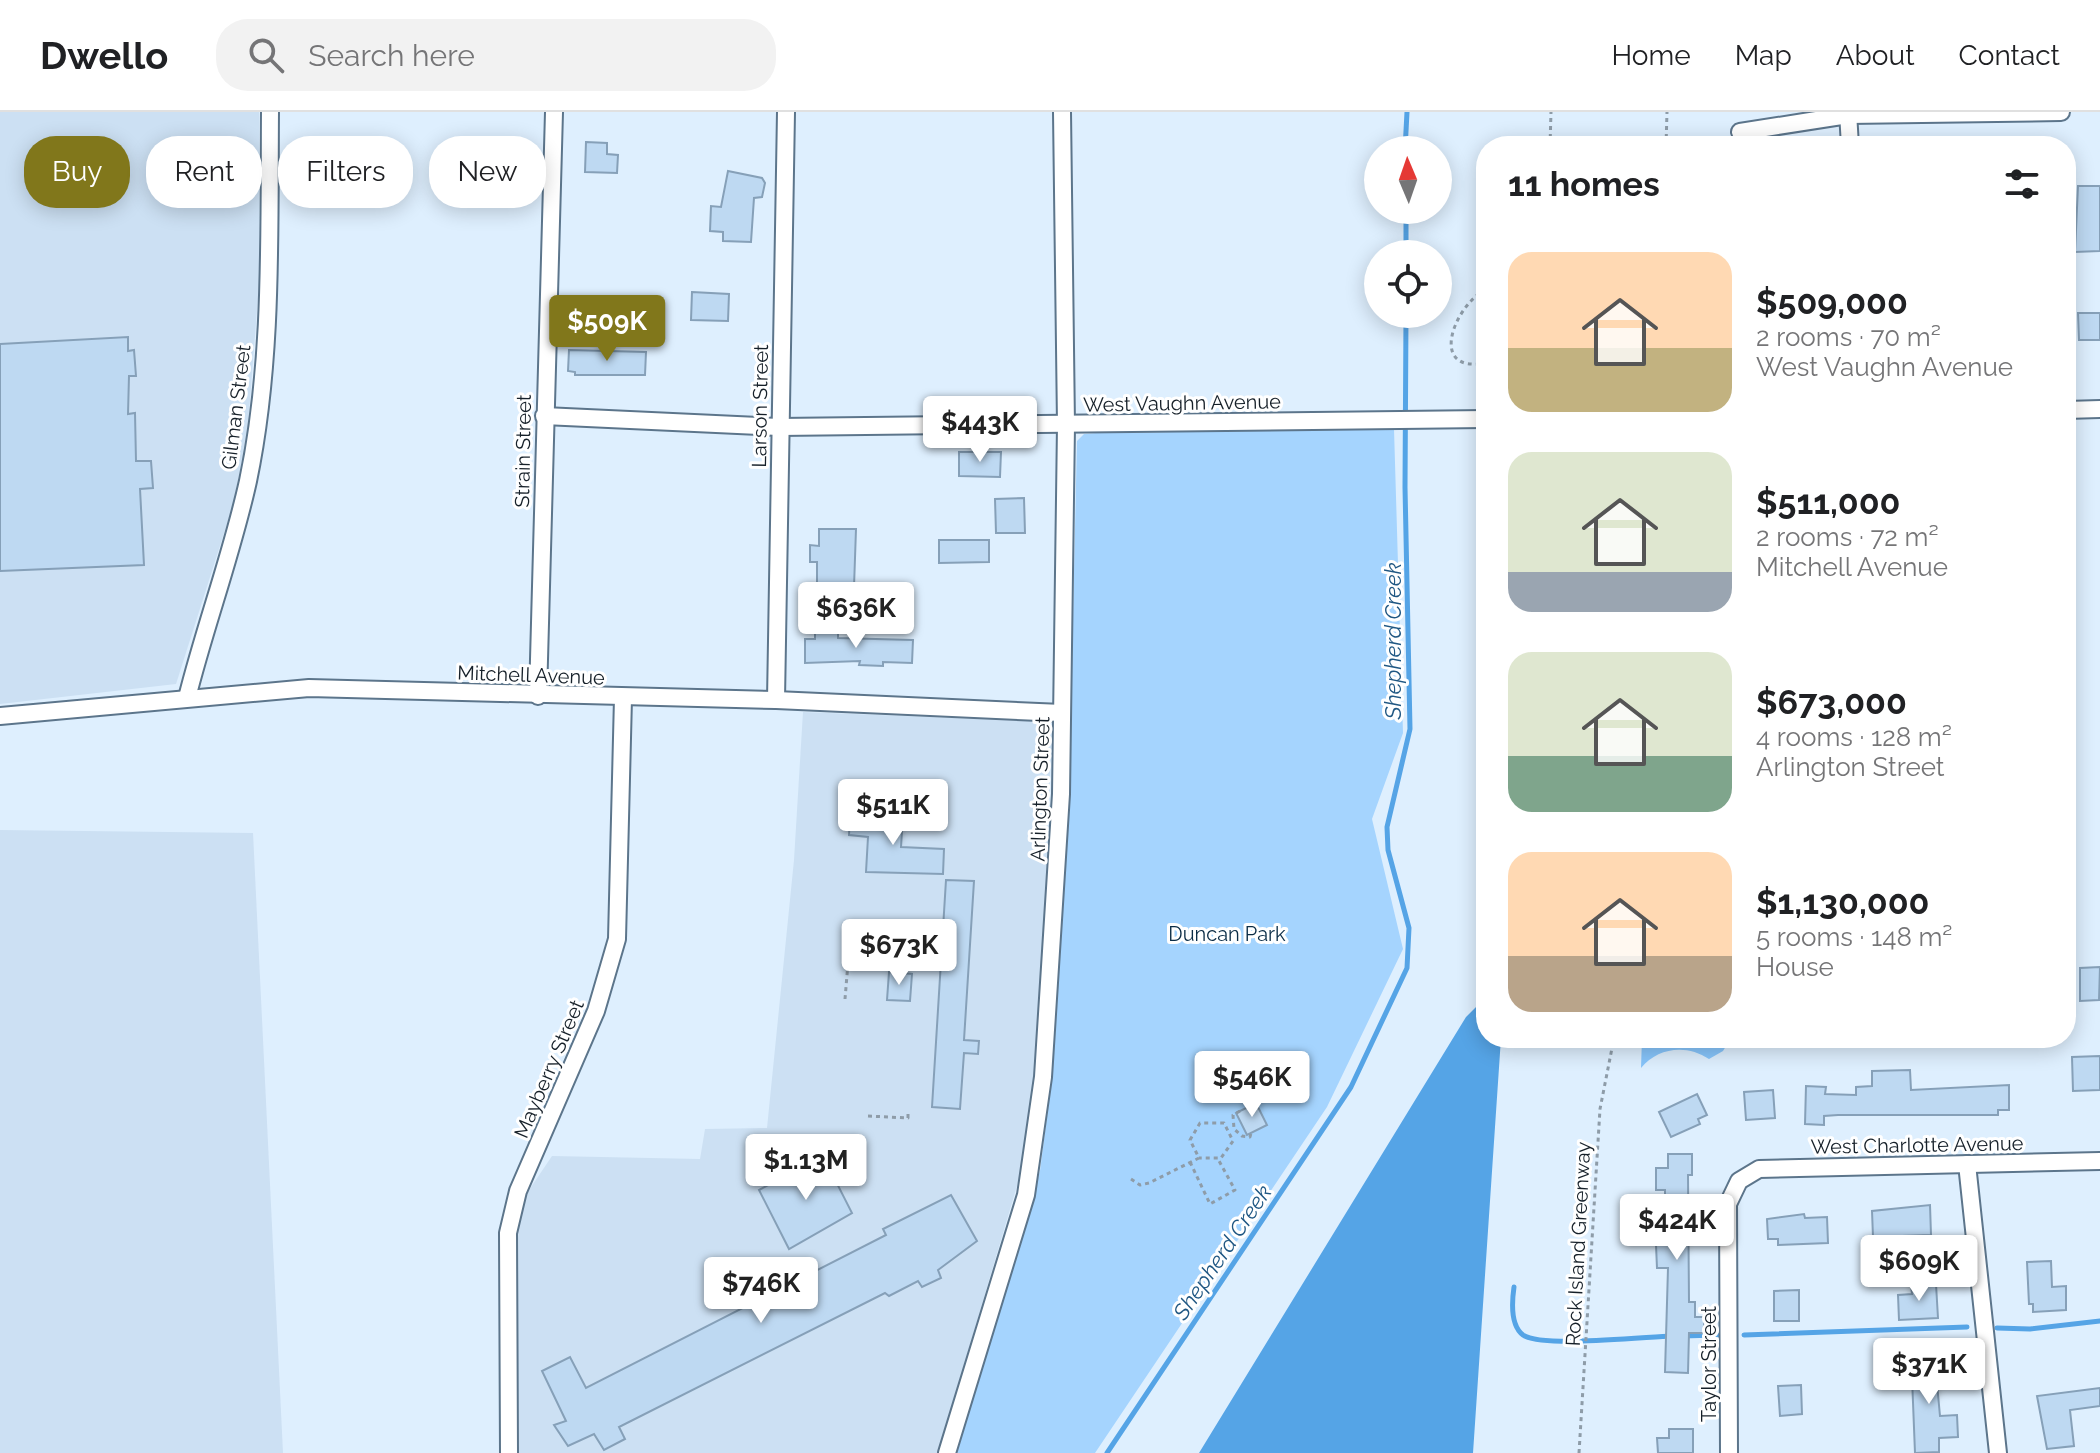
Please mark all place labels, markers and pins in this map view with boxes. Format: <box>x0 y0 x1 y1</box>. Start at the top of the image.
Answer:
pin: $509K <box>551 295 663 363</box>
pin: $443K <box>924 396 1036 464</box>
pin: $636K <box>800 582 912 650</box>
pin: $511K <box>837 779 949 847</box>
pin: $673K <box>843 919 955 987</box>
pin: $546K <box>1196 1051 1308 1119</box>
pin: $1.13M <box>741 1134 871 1202</box>
pin: $424K <box>1621 1194 1733 1262</box>
pin: $609K <box>1863 1235 1975 1303</box>
pin: $746K <box>705 1257 817 1325</box>
pin: $371K <box>1873 1338 1985 1406</box>

